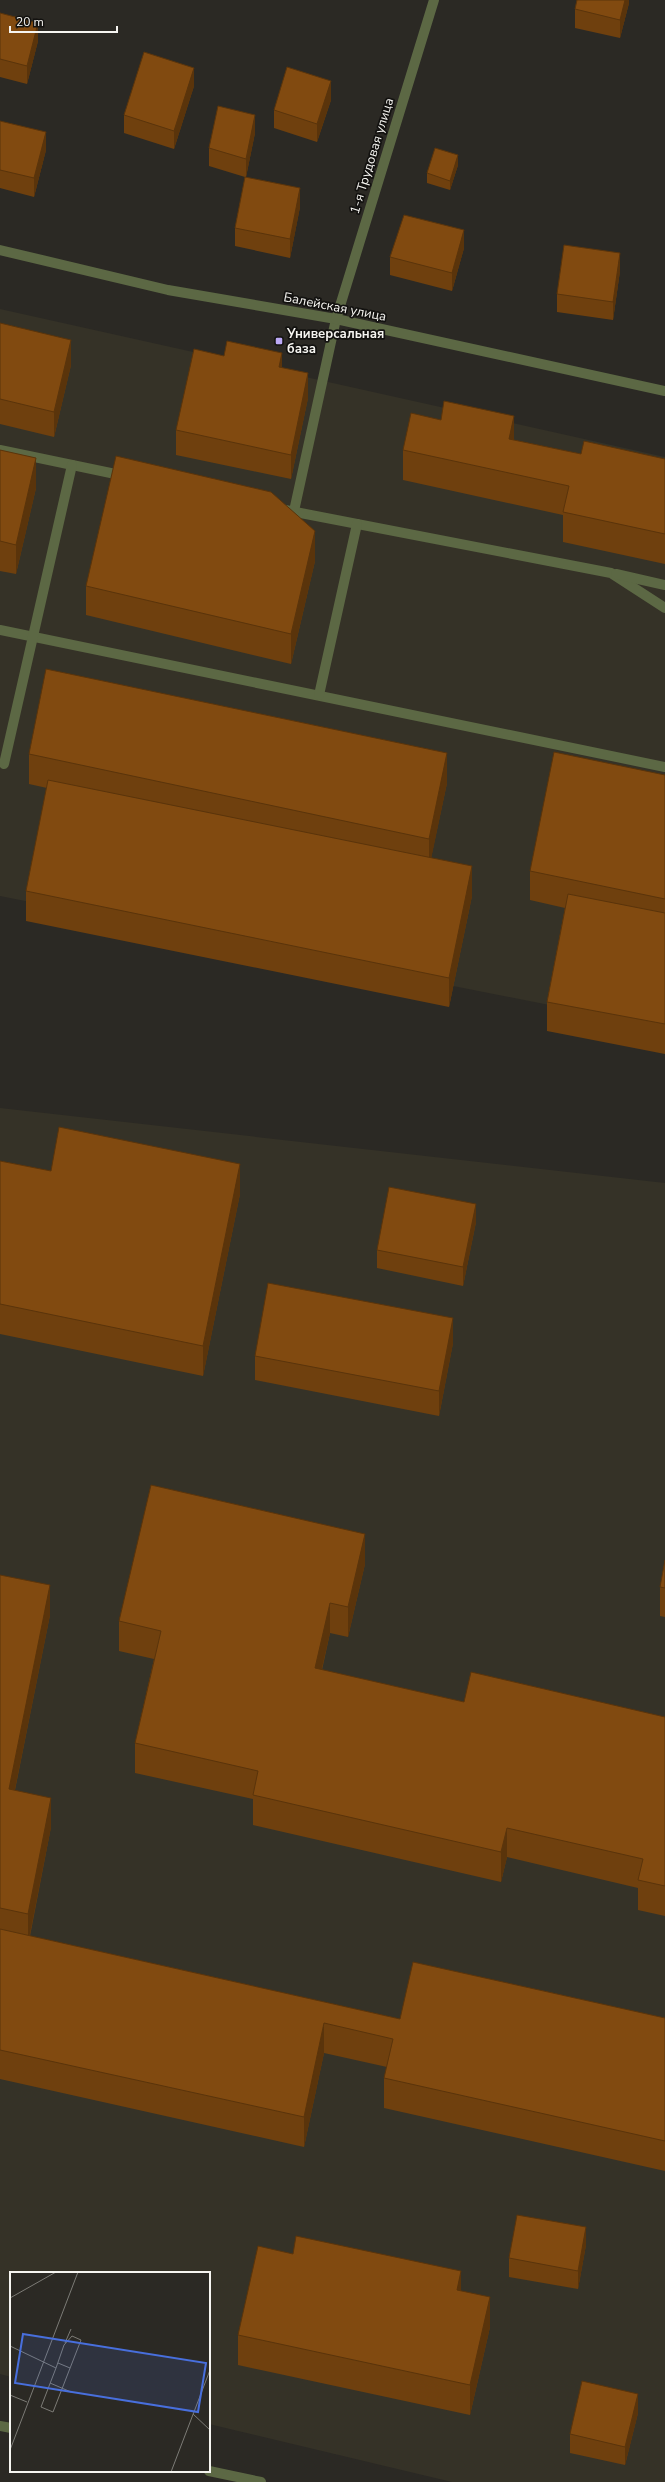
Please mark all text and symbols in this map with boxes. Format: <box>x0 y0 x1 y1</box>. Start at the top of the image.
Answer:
scale bar <box>10 8 117 34</box>
text: 20 m <box>16 14 44 30</box>
street label: 1-я Трудовая улица <box>346 96 398 216</box>
street label: Балейская улица <box>282 288 388 326</box>
place label: Универсальная база <box>286 325 384 358</box>
marker: Универсальная база <box>274 336 284 346</box>
inset map <box>10 2272 210 2472</box>

